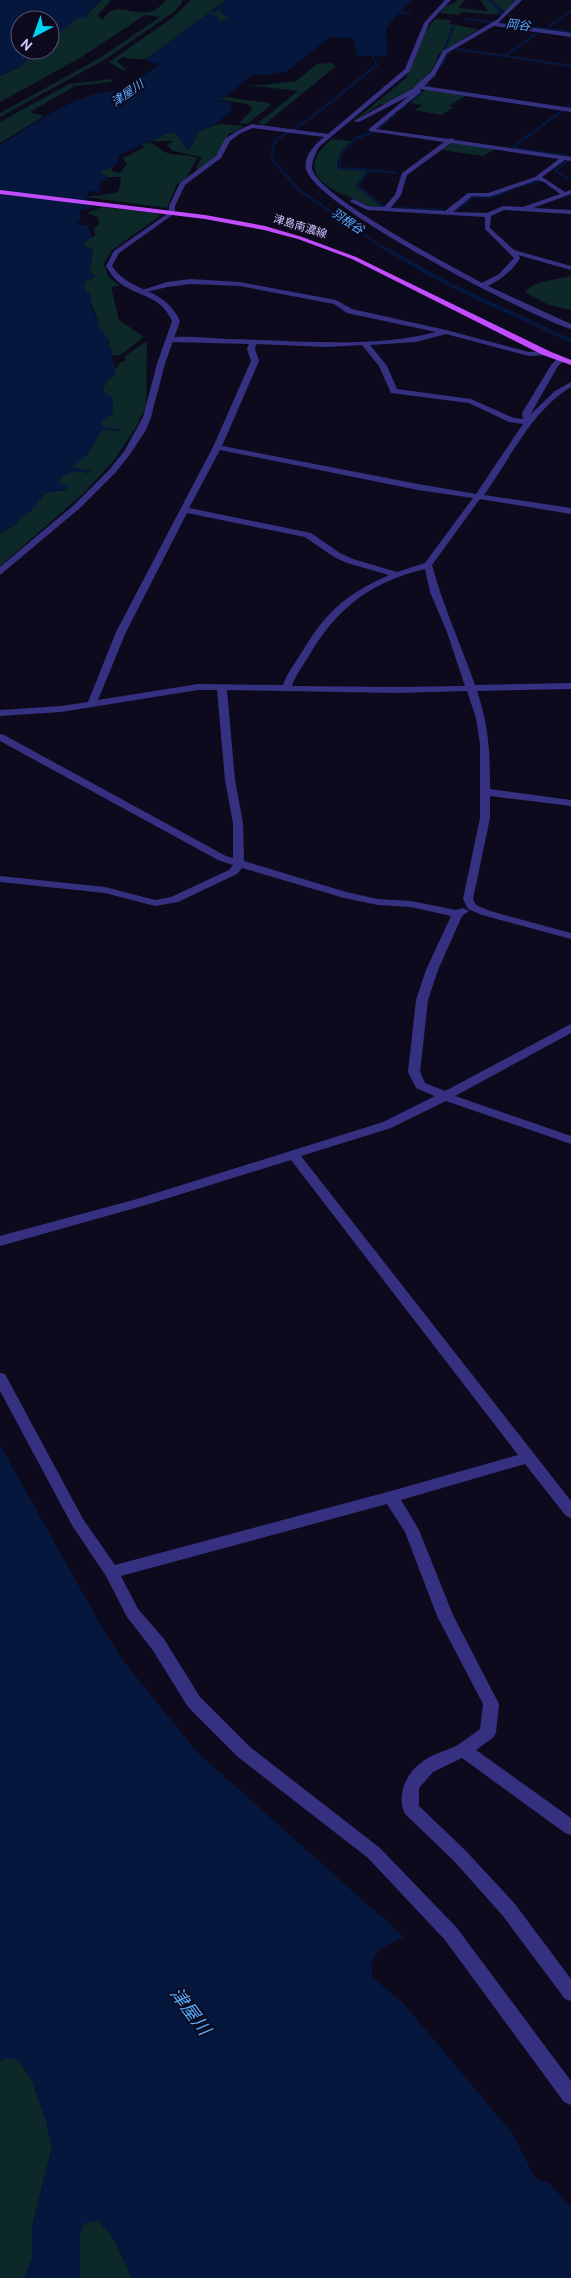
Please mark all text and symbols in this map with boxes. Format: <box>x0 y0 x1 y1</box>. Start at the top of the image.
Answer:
north arrow <box>10 10 60 60</box>
water label: 岡谷 <box>505 17 532 36</box>
text: N <box>18 34 37 53</box>
water label: 津屋川 <box>109 76 149 111</box>
water label: 羽根谷 <box>328 205 367 239</box>
street label: 津島南濃線 <box>272 212 328 242</box>
water label: 津屋川 <box>164 1984 216 2042</box>

